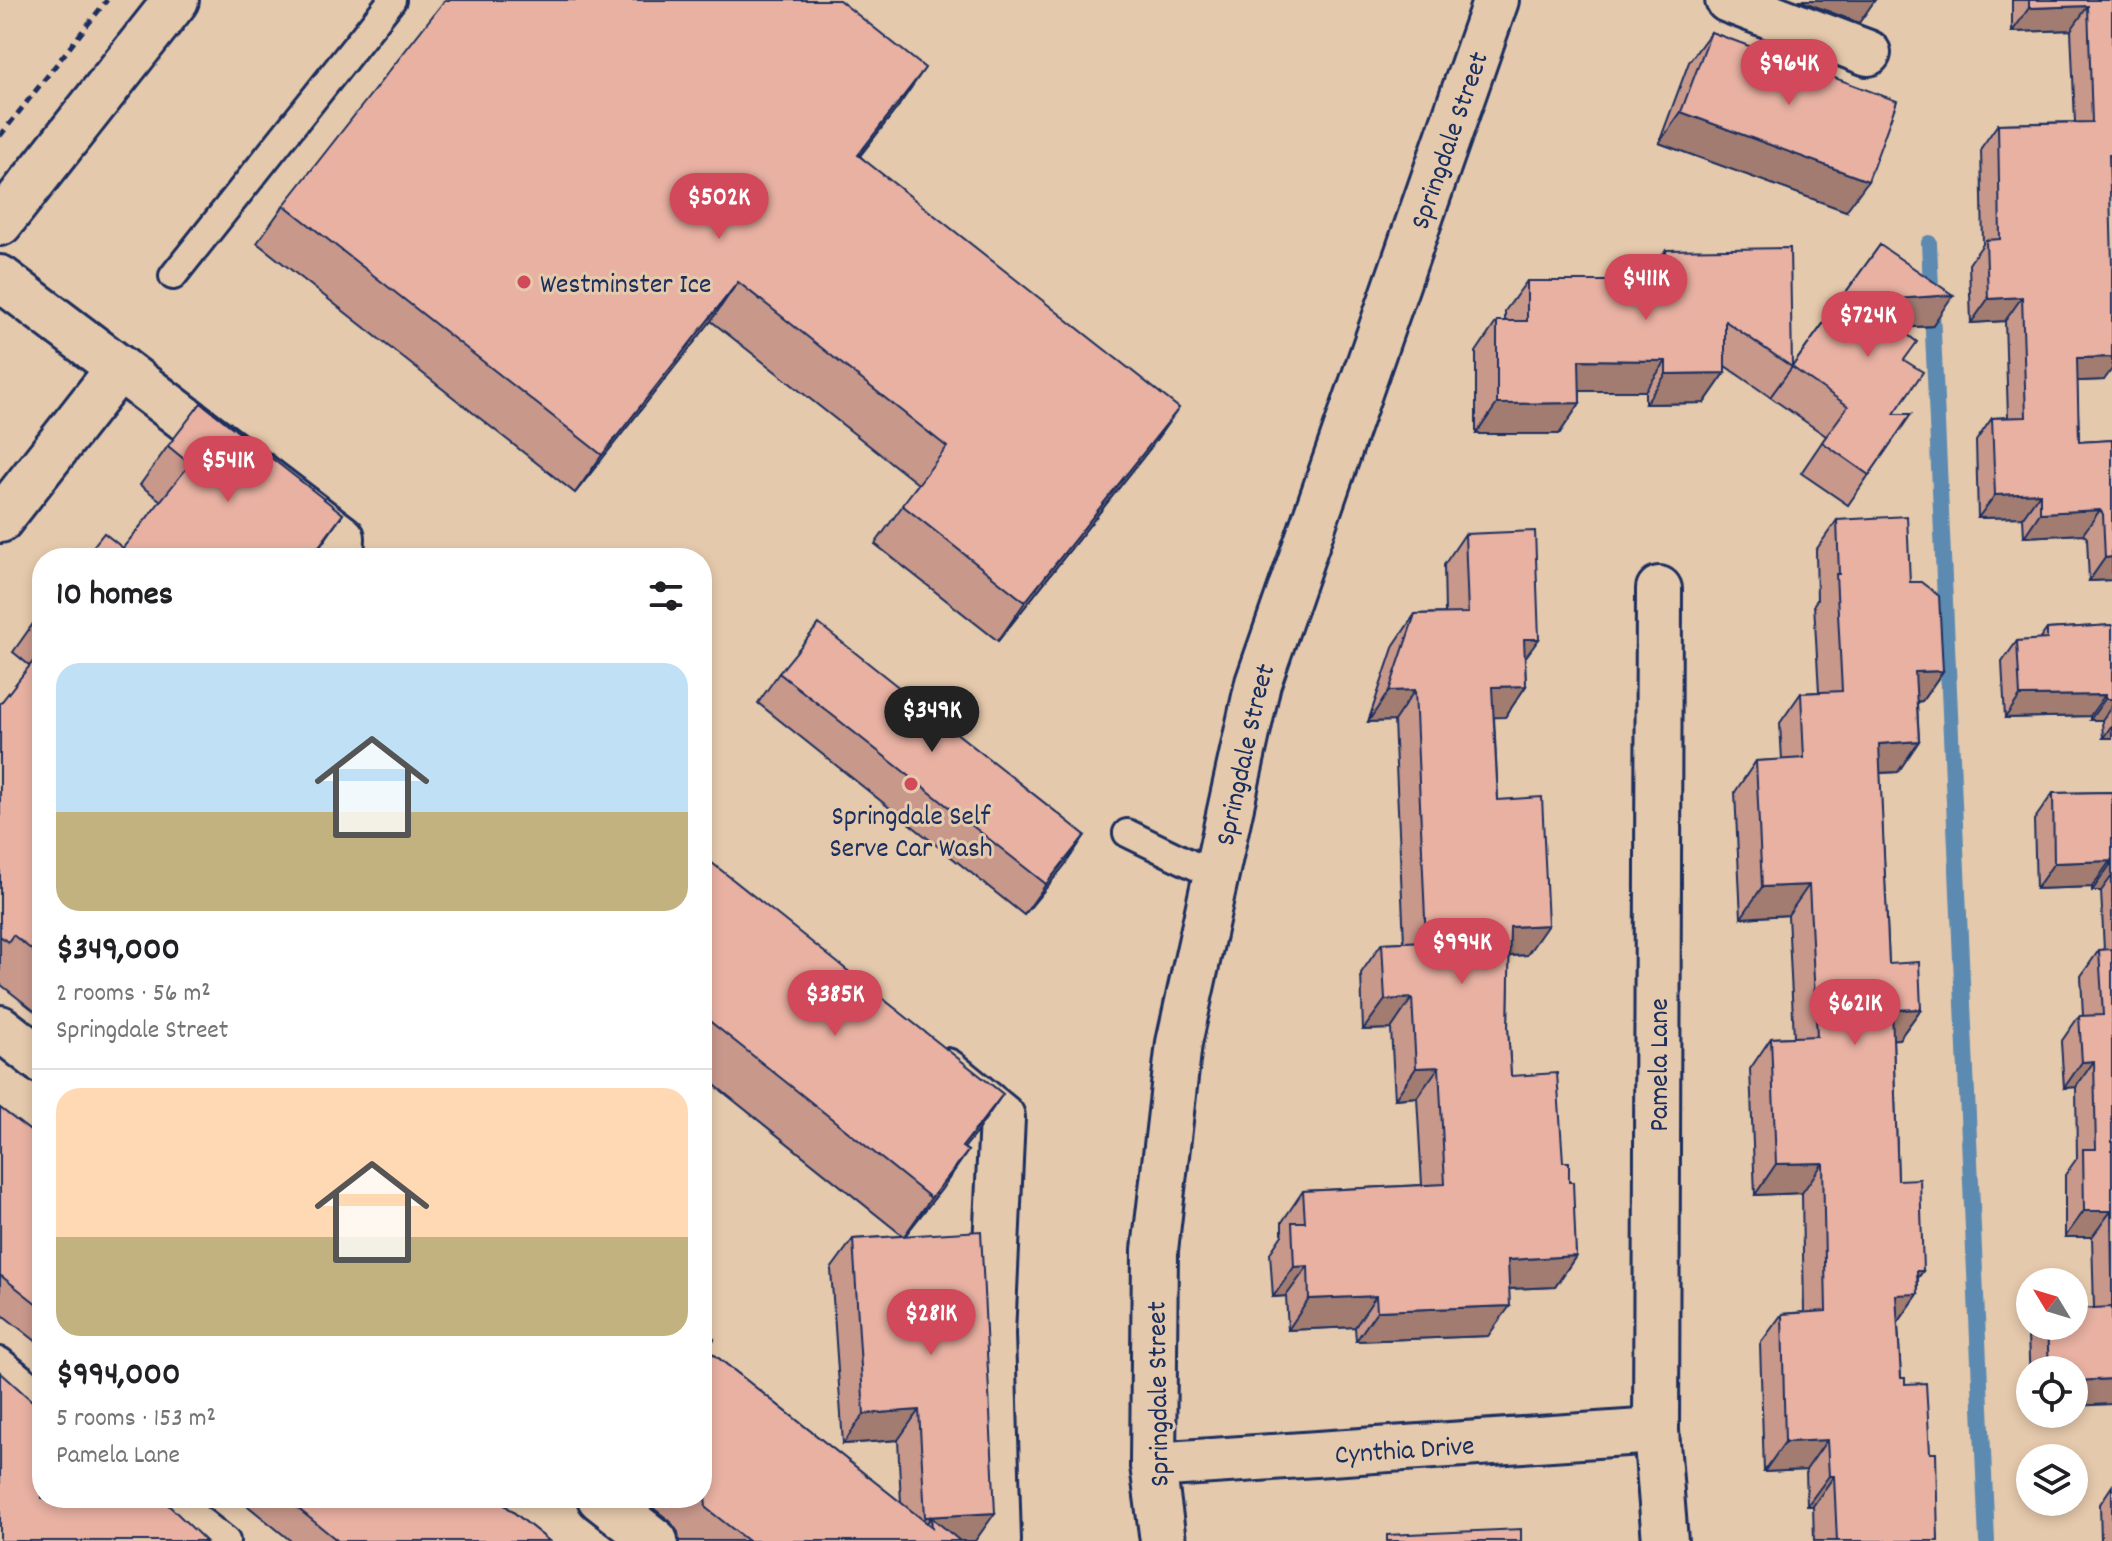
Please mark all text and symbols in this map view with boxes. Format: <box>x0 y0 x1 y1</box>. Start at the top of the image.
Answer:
pin: $964K <box>1733 39 1845 107</box>
text: $964K <box>1759 46 1819 83</box>
street label: Springdale Street <box>1403 47 1502 236</box>
pin: $502K <box>663 173 775 241</box>
text: $502K <box>688 180 750 217</box>
pin: $411K <box>1590 254 1702 322</box>
text: $411K <box>1622 261 1670 298</box>
place label: Westminster Ice <box>540 267 711 307</box>
marker: Westminster Ice <box>515 273 533 291</box>
pin: $724K <box>1812 291 1924 359</box>
text: $724K <box>1839 298 1897 335</box>
pin: $541K <box>172 436 284 504</box>
text: $541K <box>201 443 255 480</box>
text: 10 homes <box>56 572 173 621</box>
icon: filters <box>644 574 688 618</box>
street label: Springdale Street <box>1208 659 1288 850</box>
pin: $349K <box>876 686 988 754</box>
text: $349K <box>902 693 962 730</box>
icon: home <box>300 715 444 859</box>
marker: Springdale Self Serve Car Wash <box>902 775 920 793</box>
place label: Springdale Self Serve Car Wash <box>829 799 993 871</box>
pin: $994K <box>1406 918 1518 986</box>
text: $994K <box>1432 925 1492 962</box>
text: $349,000 <box>56 927 180 976</box>
pin: $385K <box>779 970 891 1038</box>
text: 2 rooms · 56 m² <box>56 976 211 1013</box>
text: $385K <box>805 977 865 1014</box>
pin: $621K <box>1799 979 1911 1047</box>
text: $621K <box>1828 986 1883 1023</box>
street label: Pamela Lane <box>1642 998 1682 1132</box>
text: Springdale Street <box>56 1013 228 1050</box>
icon: home <box>300 1140 444 1284</box>
north arrow <box>2016 1268 2088 1340</box>
map controls <box>2016 1268 2088 1516</box>
pin: $281K <box>875 1289 987 1357</box>
text: $281K <box>905 1296 957 1333</box>
street label: Springdale Street <box>1139 1301 1183 1487</box>
text: $994,000 <box>56 1352 181 1401</box>
button: locate <box>2016 1356 2088 1428</box>
text: 5 rooms · 153 m² <box>56 1401 216 1438</box>
street label: Cynthia Drive <box>1334 1428 1476 1478</box>
text: Pamela Lane <box>56 1438 180 1475</box>
button: layers <box>2016 1444 2088 1516</box>

